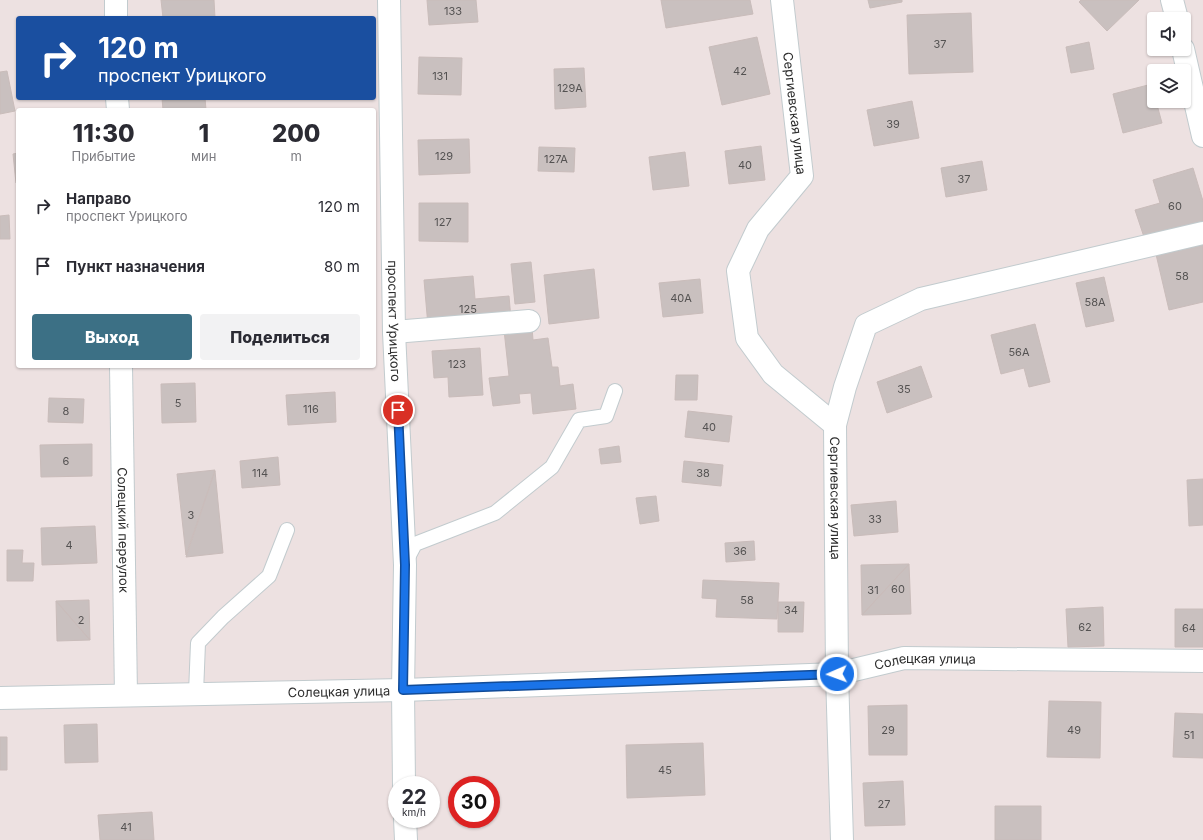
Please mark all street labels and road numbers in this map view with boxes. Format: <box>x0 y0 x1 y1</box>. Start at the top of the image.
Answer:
street label: Сергиевская улица <box>780 51 810 175</box>
street label: проспект Урицкого <box>385 260 404 382</box>
street label: Сергиевская улица <box>827 437 844 560</box>
street label: Солецкий переулок <box>115 467 132 593</box>
street label: Солецкая улица <box>873 650 976 673</box>
street label: Солецкая улица <box>288 682 390 700</box>

